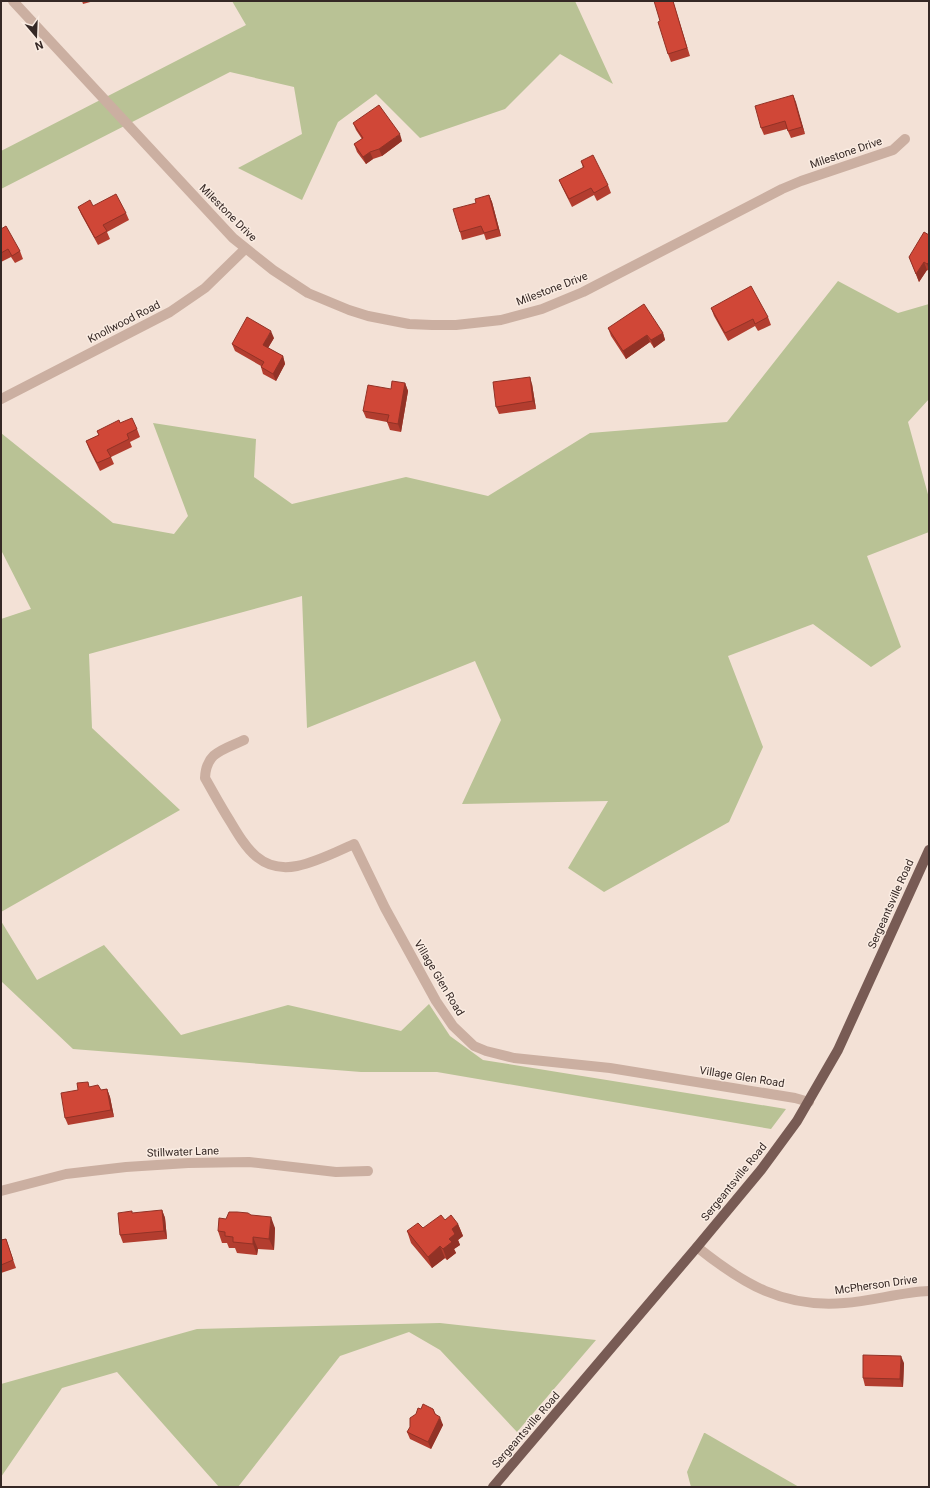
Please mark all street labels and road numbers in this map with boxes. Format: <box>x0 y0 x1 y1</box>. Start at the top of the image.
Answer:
street label: Milestone Drive <box>808 134 884 171</box>
street label: Milestone Drive <box>197 182 259 244</box>
street label: Milestone Drive <box>514 269 590 309</box>
street label: Knollwood Road <box>86 298 162 346</box>
street label: Sergeantsville Road <box>865 857 917 951</box>
street label: Village Glen Road <box>411 938 467 1018</box>
street label: Village Glen Road <box>699 1064 785 1090</box>
street label: Sergeantsville Road <box>699 1140 769 1224</box>
street label: Stillwater Lane <box>147 1144 219 1160</box>
street label: McPherson Drive <box>834 1273 918 1297</box>
street label: Sergeantsville Road <box>489 1389 563 1471</box>

